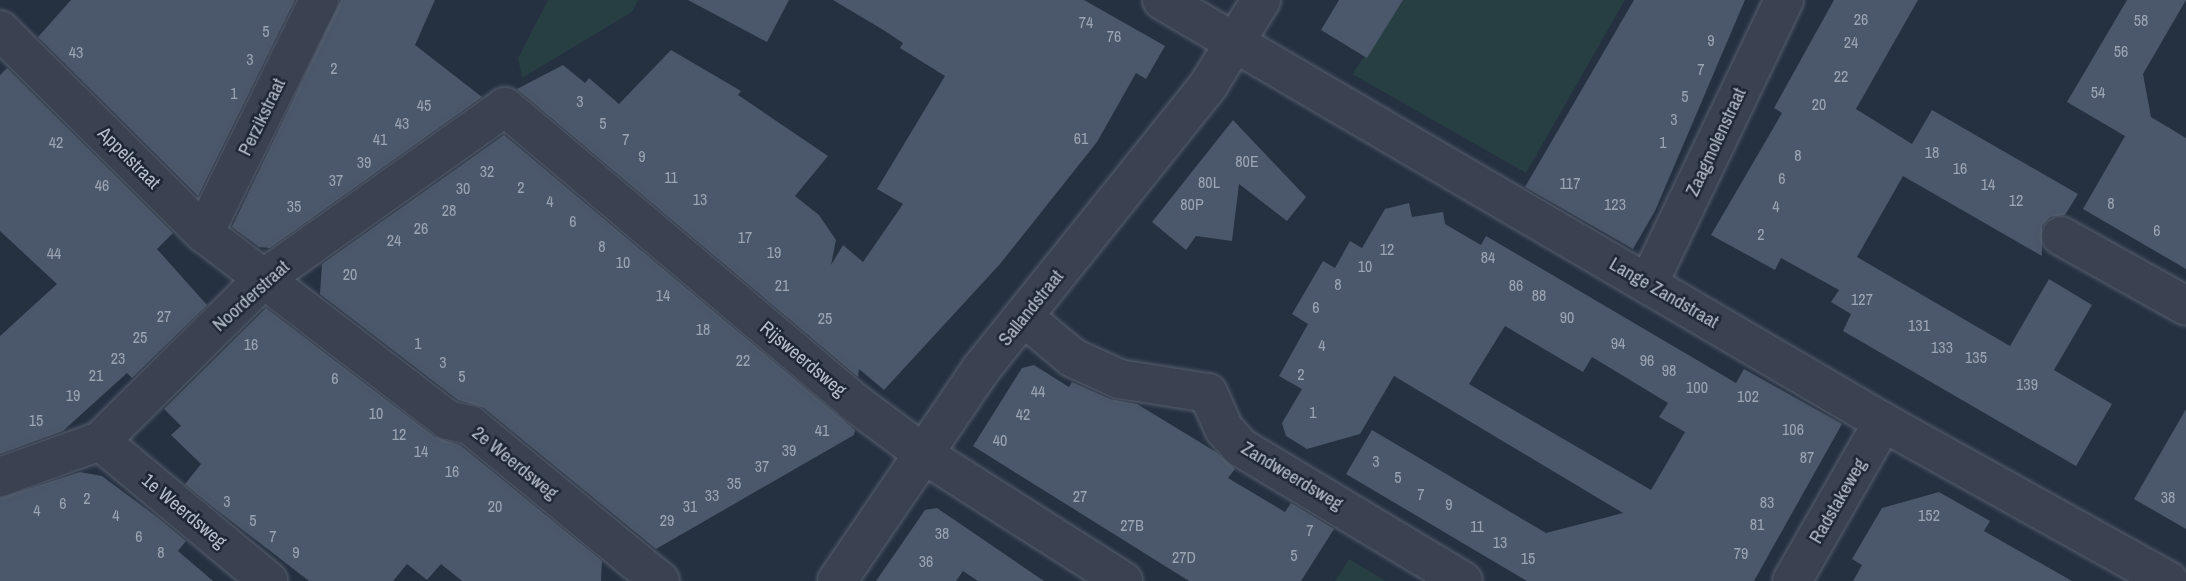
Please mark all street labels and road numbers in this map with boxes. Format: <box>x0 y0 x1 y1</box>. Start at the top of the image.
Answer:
street label: Perzikstraat <box>234 75 290 159</box>
street label: Zaagmolenstraat <box>1681 84 1751 200</box>
street label: Appelstraat <box>93 122 165 194</box>
street label: Lange Zandstraat <box>1605 253 1723 333</box>
street label: Noorderstraat <box>208 256 294 336</box>
street label: Sallandstraat <box>994 265 1068 351</box>
street label: Rijsweerdsweg <box>755 316 851 402</box>
street label: 2e Weerdsweg <box>468 422 562 504</box>
street label: Zandweerdsweg <box>1237 437 1347 515</box>
street label: Radstakeweg <box>1805 454 1871 548</box>
street label: 1e Weerdsweg <box>137 469 231 553</box>

